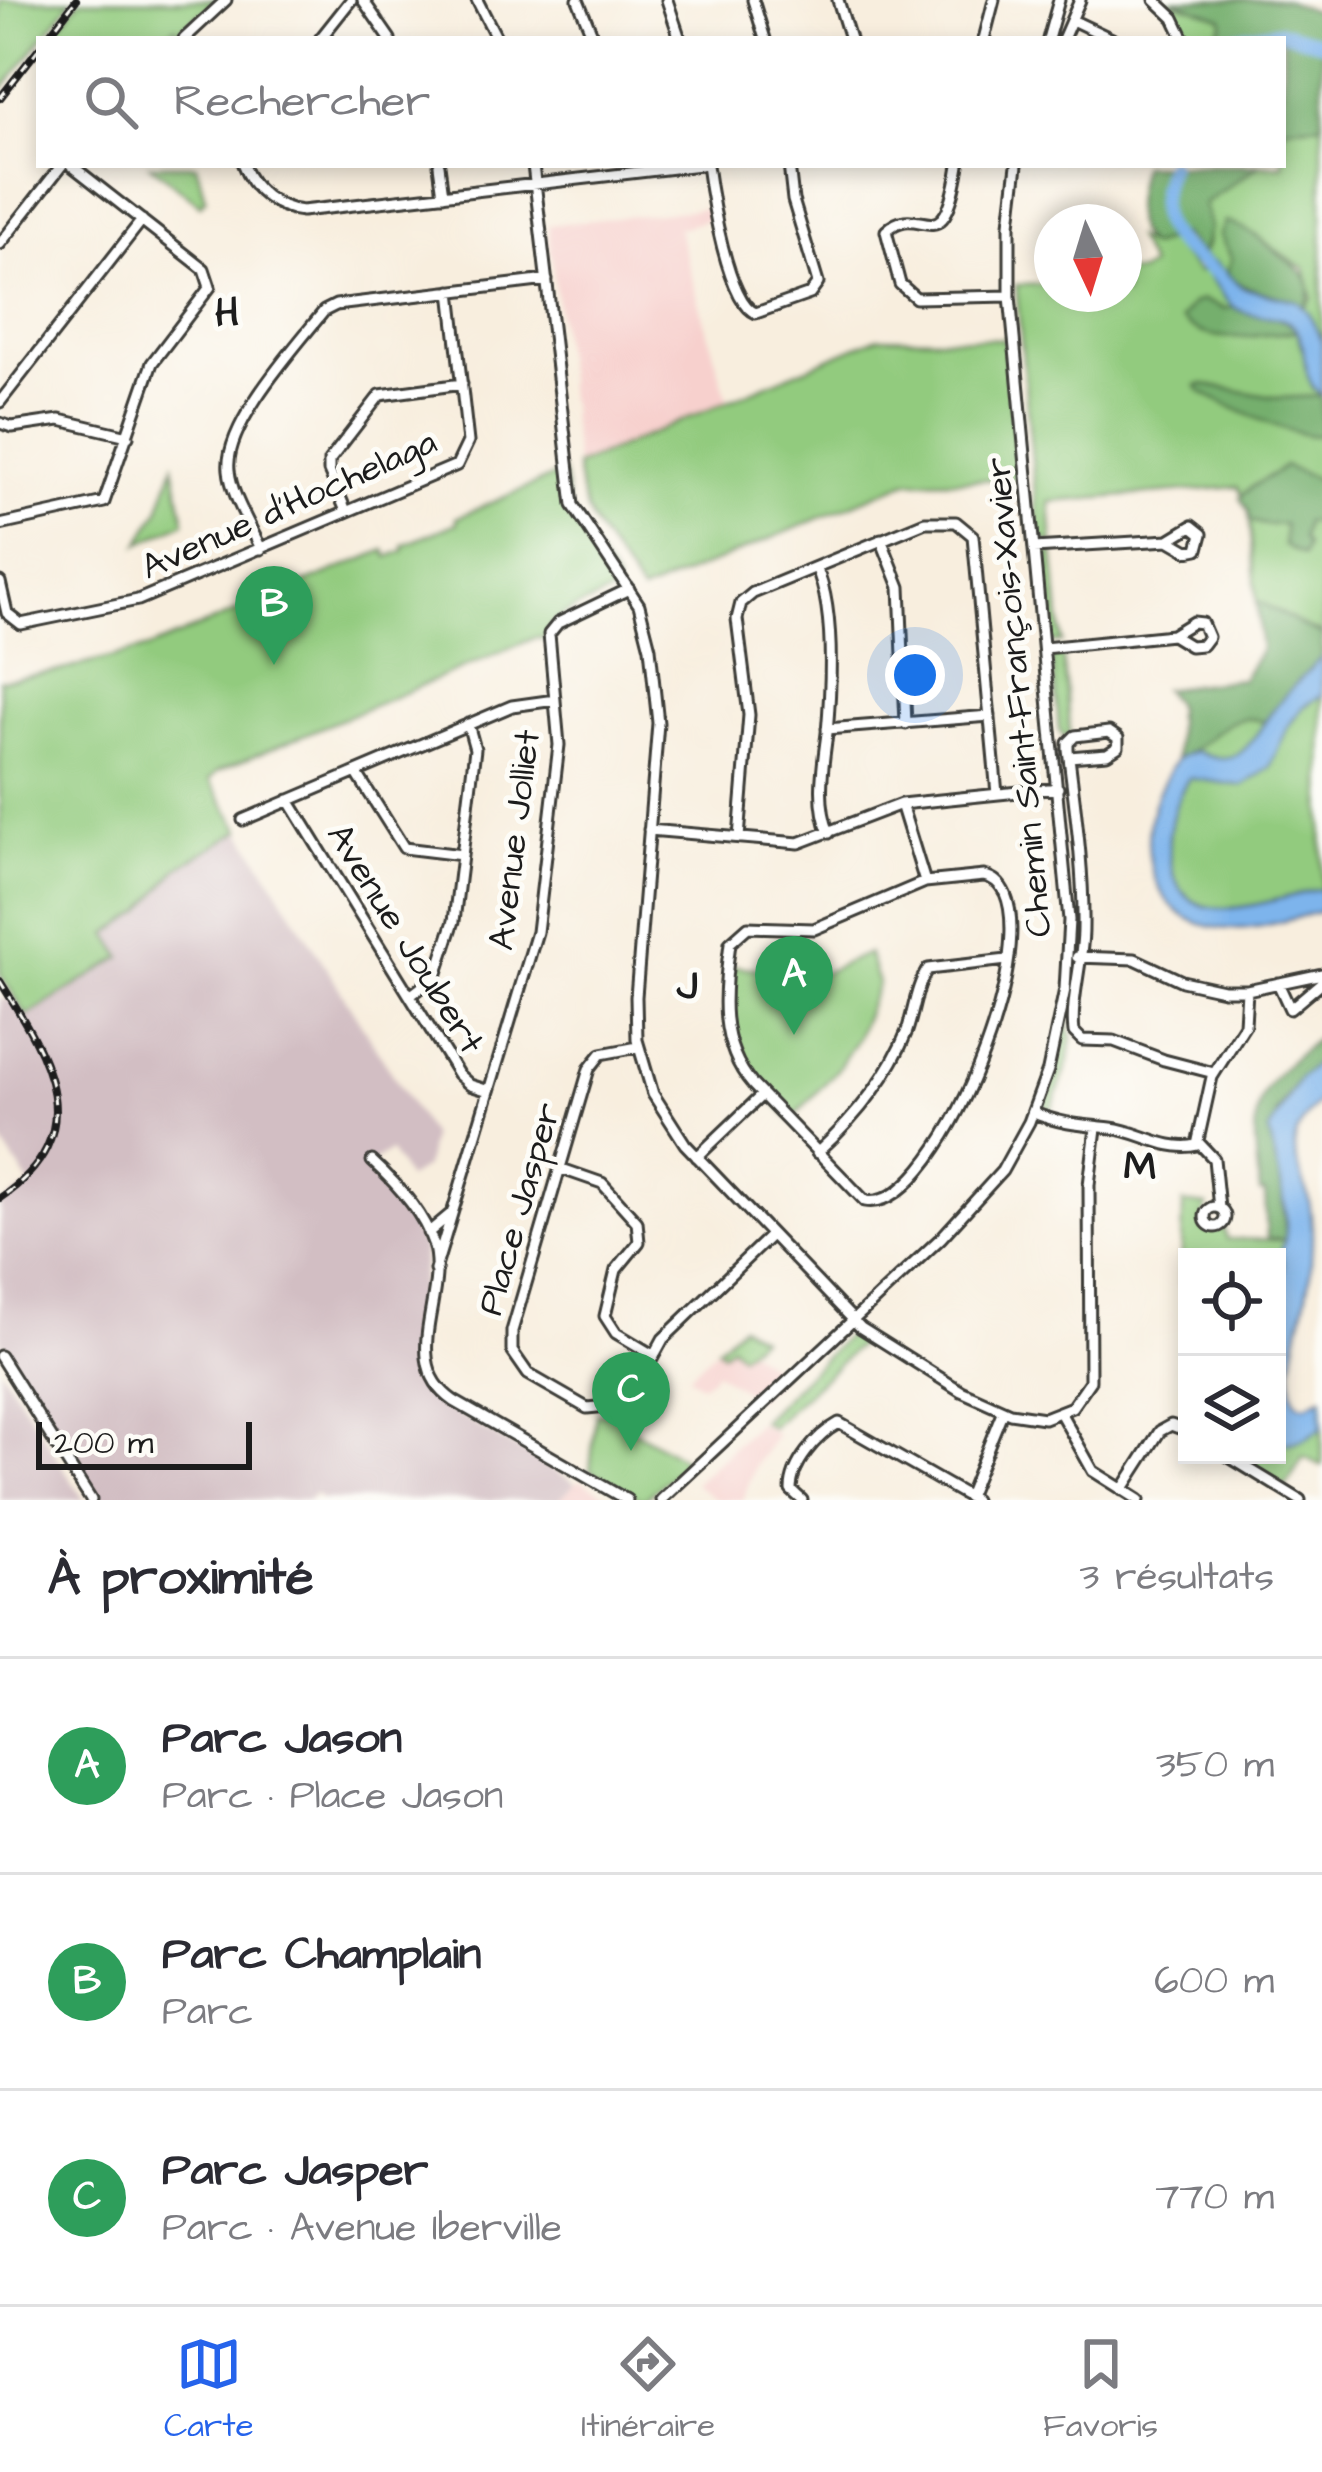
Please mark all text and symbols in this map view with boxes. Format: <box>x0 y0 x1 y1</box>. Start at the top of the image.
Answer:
search box <box>36 36 1286 168</box>
icon: search <box>78 69 144 135</box>
text: Rechercher <box>174 71 430 133</box>
north arrow <box>1034 204 1142 312</box>
district label: H <box>215 288 239 342</box>
street label: Avenue d'Hochelaga <box>133 417 445 594</box>
street label: Chemin Saint-François-Xavier <box>973 455 1065 939</box>
pin: B <box>235 566 313 665</box>
your location <box>885 645 945 705</box>
street label: Avenue Jolliet <box>476 727 554 953</box>
street label: Avenue Joubert <box>314 814 497 1064</box>
pin: A <box>755 936 833 1035</box>
district label: J <box>676 960 698 1014</box>
street label: Place Jasper <box>465 1097 575 1321</box>
district label: M <box>1124 1141 1156 1195</box>
map controls <box>1178 1248 1286 1464</box>
button: locate <box>1178 1248 1286 1356</box>
pin: C <box>592 1352 670 1451</box>
button: layers <box>1178 1356 1286 1464</box>
scale bar <box>36 1416 252 1469</box>
text: 200 m <box>54 1420 153 1466</box>
text: À proximité <box>48 1543 314 1614</box>
text: 3 résultats <box>1079 1551 1274 1605</box>
text: Parc Jason <box>162 1708 402 1770</box>
text: A <box>75 1739 99 1793</box>
text: 350 m <box>1156 1739 1274 1793</box>
text: Parc · Place Jason <box>162 1770 503 1824</box>
text: Parc Champlain <box>162 1924 481 1986</box>
text: B <box>73 1955 101 2009</box>
text: 600 m <box>1154 1955 1274 2009</box>
text: Parc <box>162 1986 253 2040</box>
text: Parc Jasper <box>162 2140 428 2202</box>
text: C <box>73 2171 101 2225</box>
text: 770 m <box>1155 2171 1274 2225</box>
text: Parc · Avenue Iberville <box>162 2202 562 2256</box>
tab: Carte <box>164 2331 253 2449</box>
tab: Itinéraire <box>581 2331 715 2449</box>
tab: Favoris <box>1043 2331 1158 2449</box>

